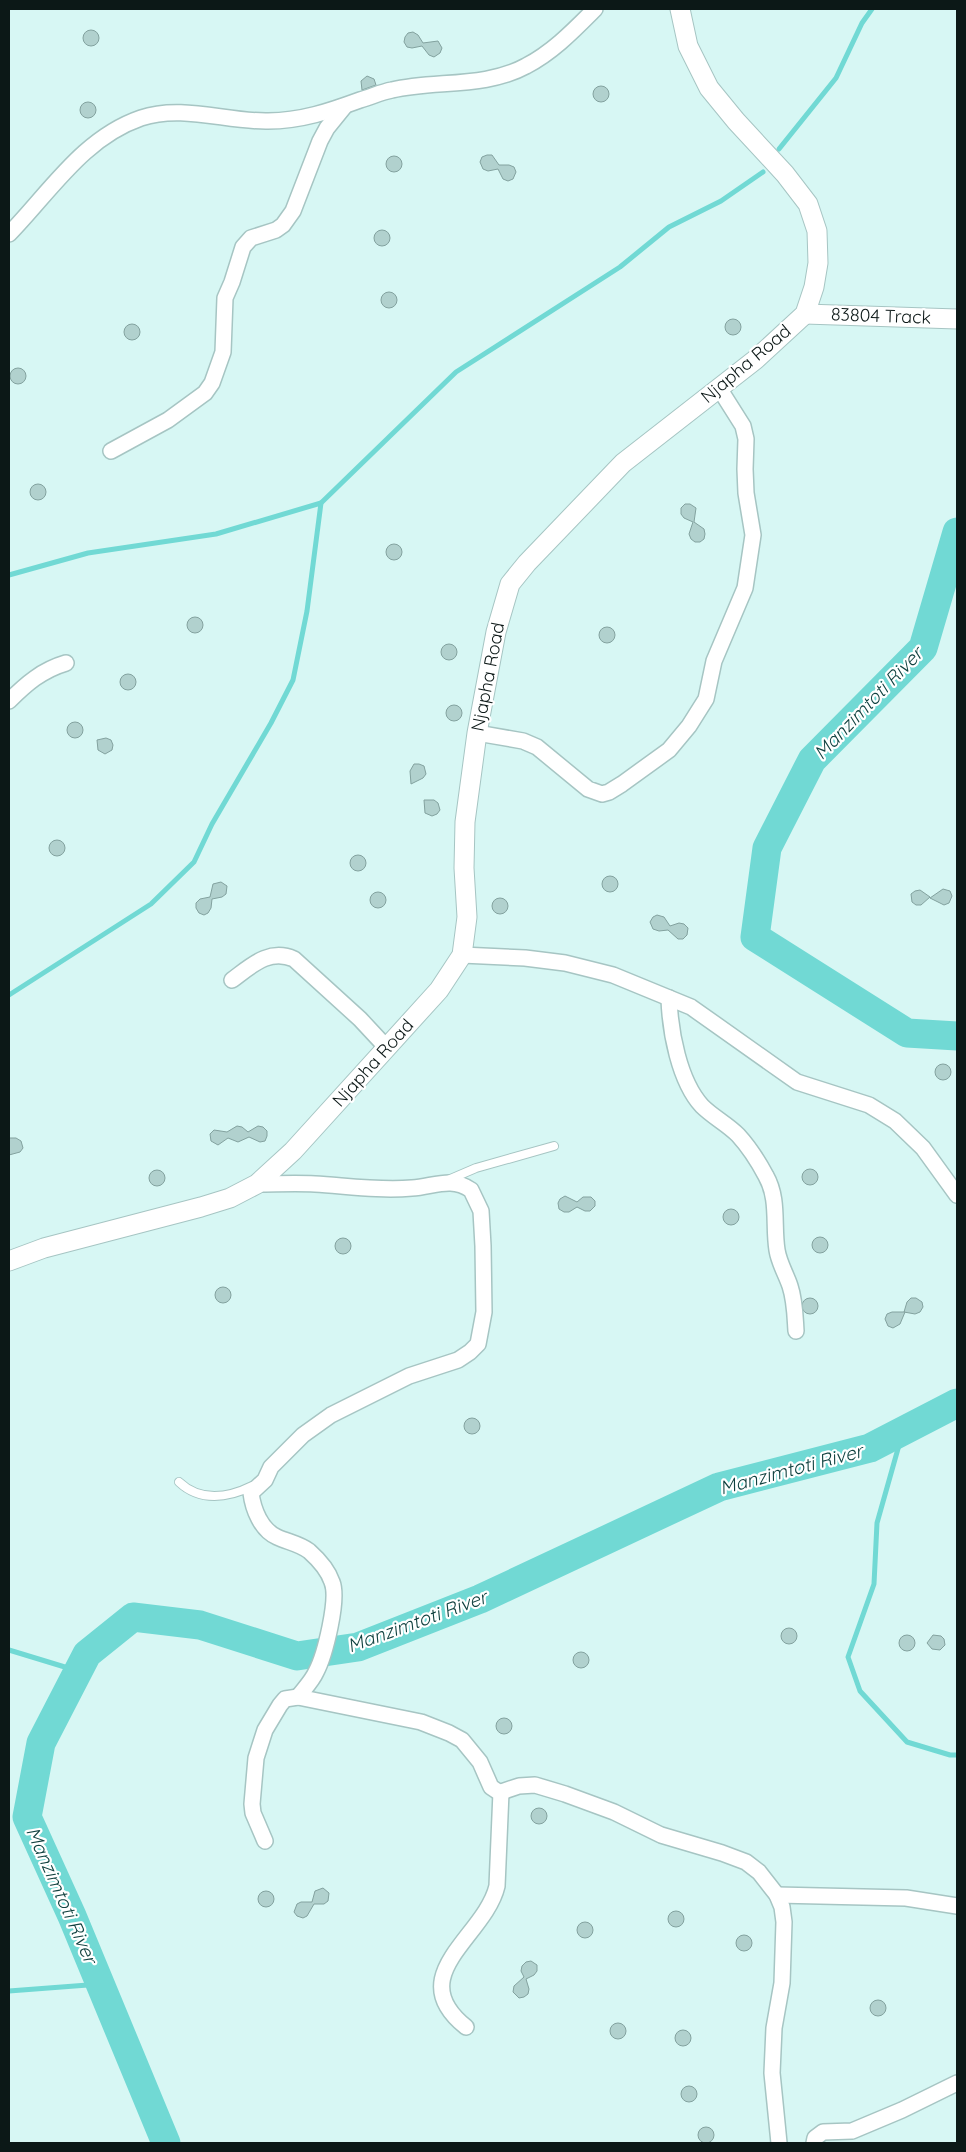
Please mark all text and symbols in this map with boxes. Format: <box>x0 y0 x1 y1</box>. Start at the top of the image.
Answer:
street label: 83804 Track <box>830 302 932 329</box>
street label: Njapha Road <box>696 319 795 408</box>
street label: Njapha Road <box>466 620 509 733</box>
water label: Manzimtoti River <box>808 640 930 764</box>
street label: Njapha Road <box>327 1014 418 1111</box>
water label: Manzimtoti River <box>717 1438 868 1500</box>
water label: Manzimtoti River <box>344 1584 493 1657</box>
water label: Manzimtoti River <box>21 1823 104 1969</box>

